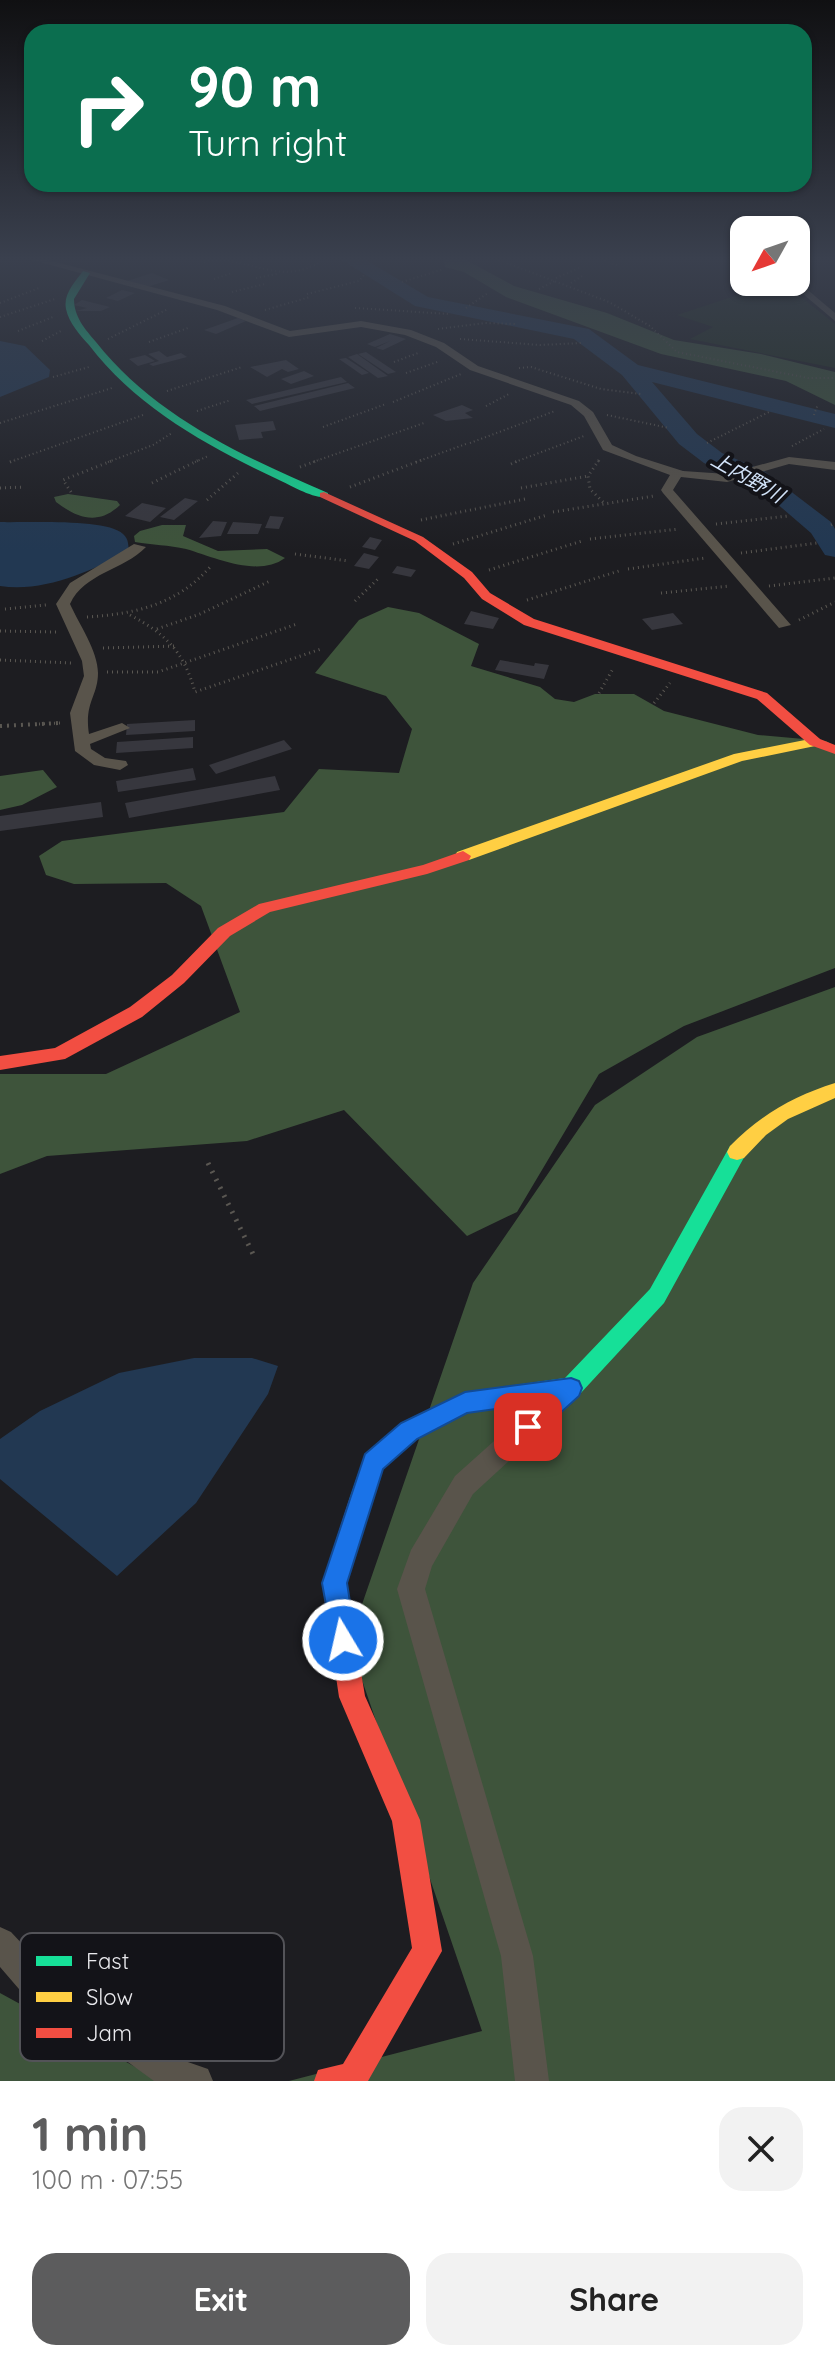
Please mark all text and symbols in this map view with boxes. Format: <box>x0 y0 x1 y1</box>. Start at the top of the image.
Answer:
text: 90 m <box>188 51 322 121</box>
icon: right <box>56 56 160 160</box>
text: Turn right <box>188 120 347 165</box>
north arrow <box>730 216 810 296</box>
map controls <box>730 216 810 296</box>
water label: 上内野川 <box>707 446 791 509</box>
pin <box>494 1393 562 1461</box>
icon: arrive <box>506 1405 550 1449</box>
position arrow <box>301 1598 385 1682</box>
legend <box>20 1933 284 2061</box>
text: Fast <box>86 1947 129 1975</box>
text: Slow <box>86 1983 133 2011</box>
text: Jam <box>86 2019 132 2047</box>
text: 1 min <box>32 2103 148 2163</box>
button: close <box>719 2107 803 2191</box>
text: 100 m · 07:55 <box>32 2163 183 2196</box>
button: Exit <box>32 2253 410 2345</box>
button: Share <box>426 2253 803 2345</box>

